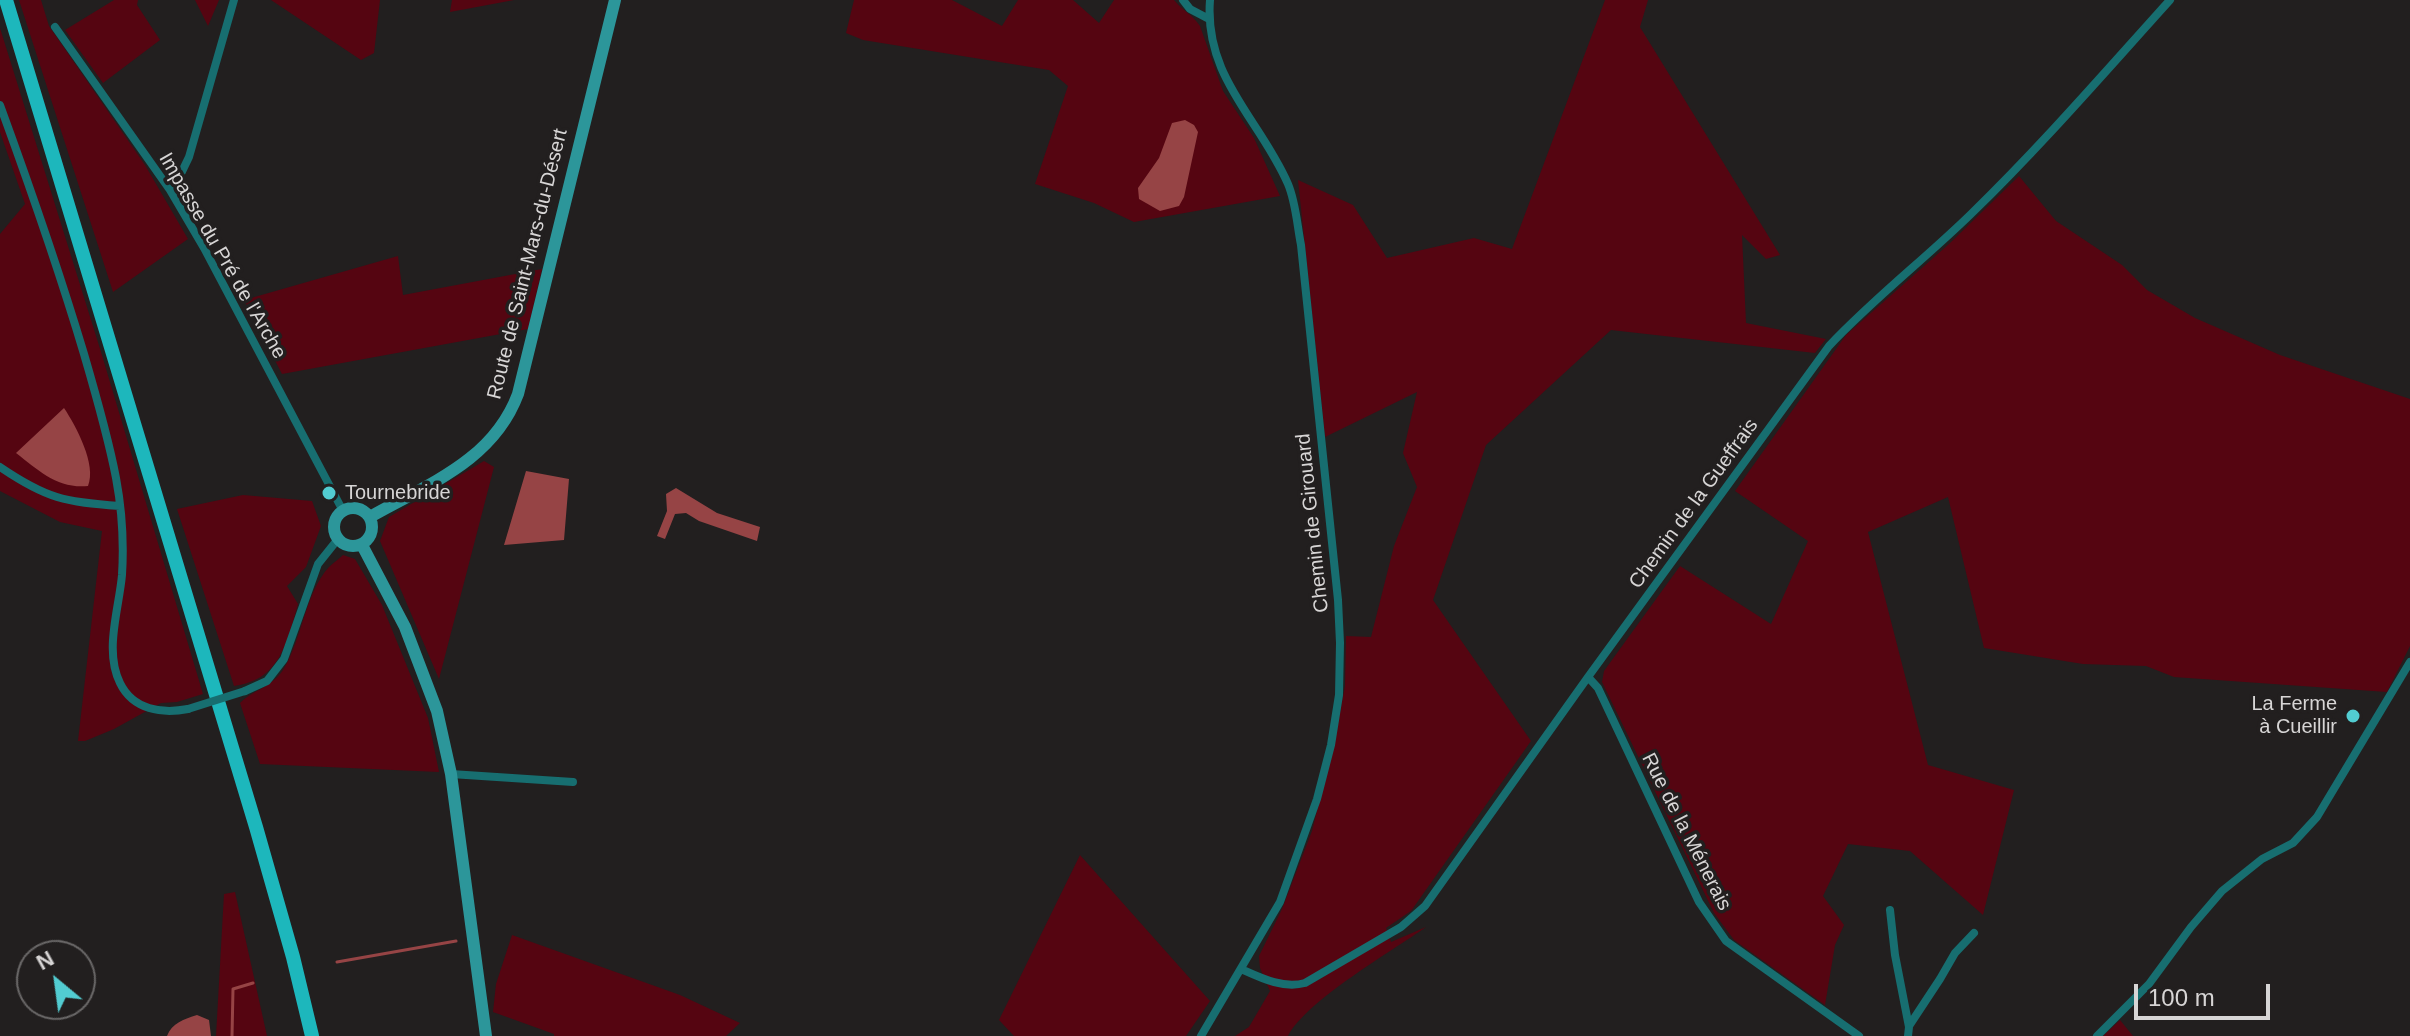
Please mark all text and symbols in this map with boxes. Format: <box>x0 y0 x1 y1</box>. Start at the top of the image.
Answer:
street label: Route de Saint-Mars-du-Désert <box>483 126 573 402</box>
street label: Impasse du Pré de l'Arche <box>153 149 291 363</box>
street label: Chemin de la Gueffrais <box>1624 414 1764 594</box>
street label: Chemin de Girouard <box>1292 432 1334 614</box>
place label: Tournebride <box>345 481 451 505</box>
marker: Tournebride <box>320 484 338 502</box>
place label: La Ferme à Cueillir <box>2251 692 2337 739</box>
marker: La Ferme à Cueillir <box>2344 707 2362 725</box>
street label: Rue de la Ménerais <box>1636 749 1736 915</box>
north arrow <box>16 940 96 1020</box>
text: N <box>32 946 58 975</box>
scale bar <box>2138 968 2274 1018</box>
text: 100 m <box>2148 984 2215 1011</box>

